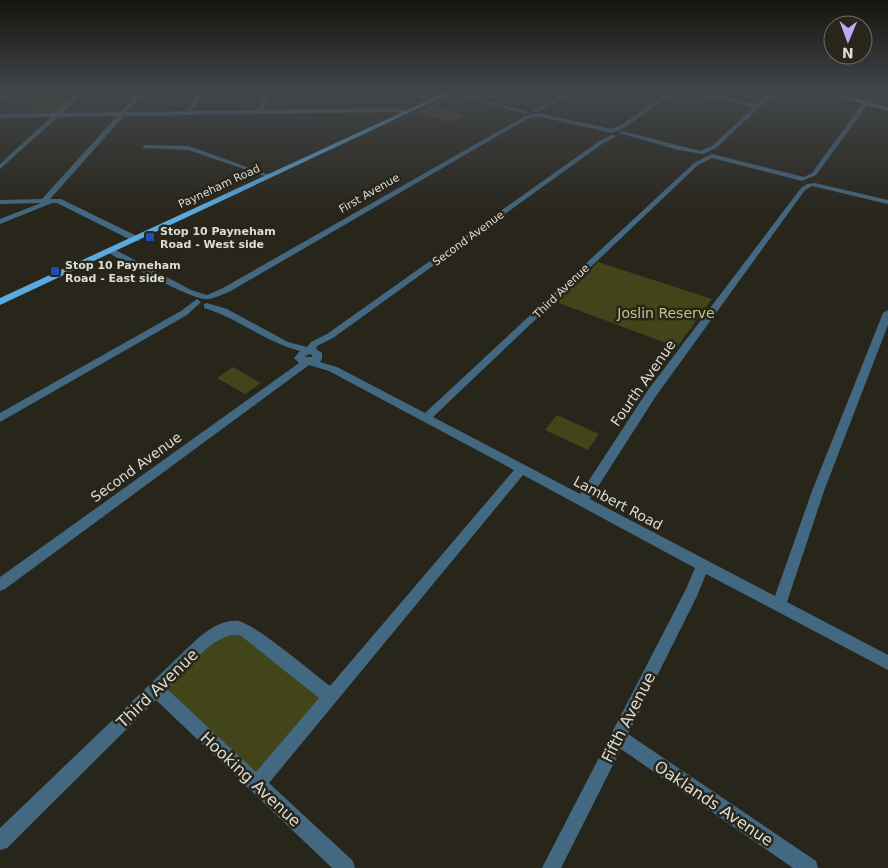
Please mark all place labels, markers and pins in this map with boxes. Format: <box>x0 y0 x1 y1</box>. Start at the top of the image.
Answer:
place label: Stop 10 Payneham Road - West side <box>160 225 276 251</box>
marker: Stop 10 Payneham Road - West side <box>144 231 156 243</box>
place label: Stop 10 Payneham Road - East side <box>65 259 181 285</box>
marker: Stop 10 Payneham Road - East side <box>49 265 61 277</box>

